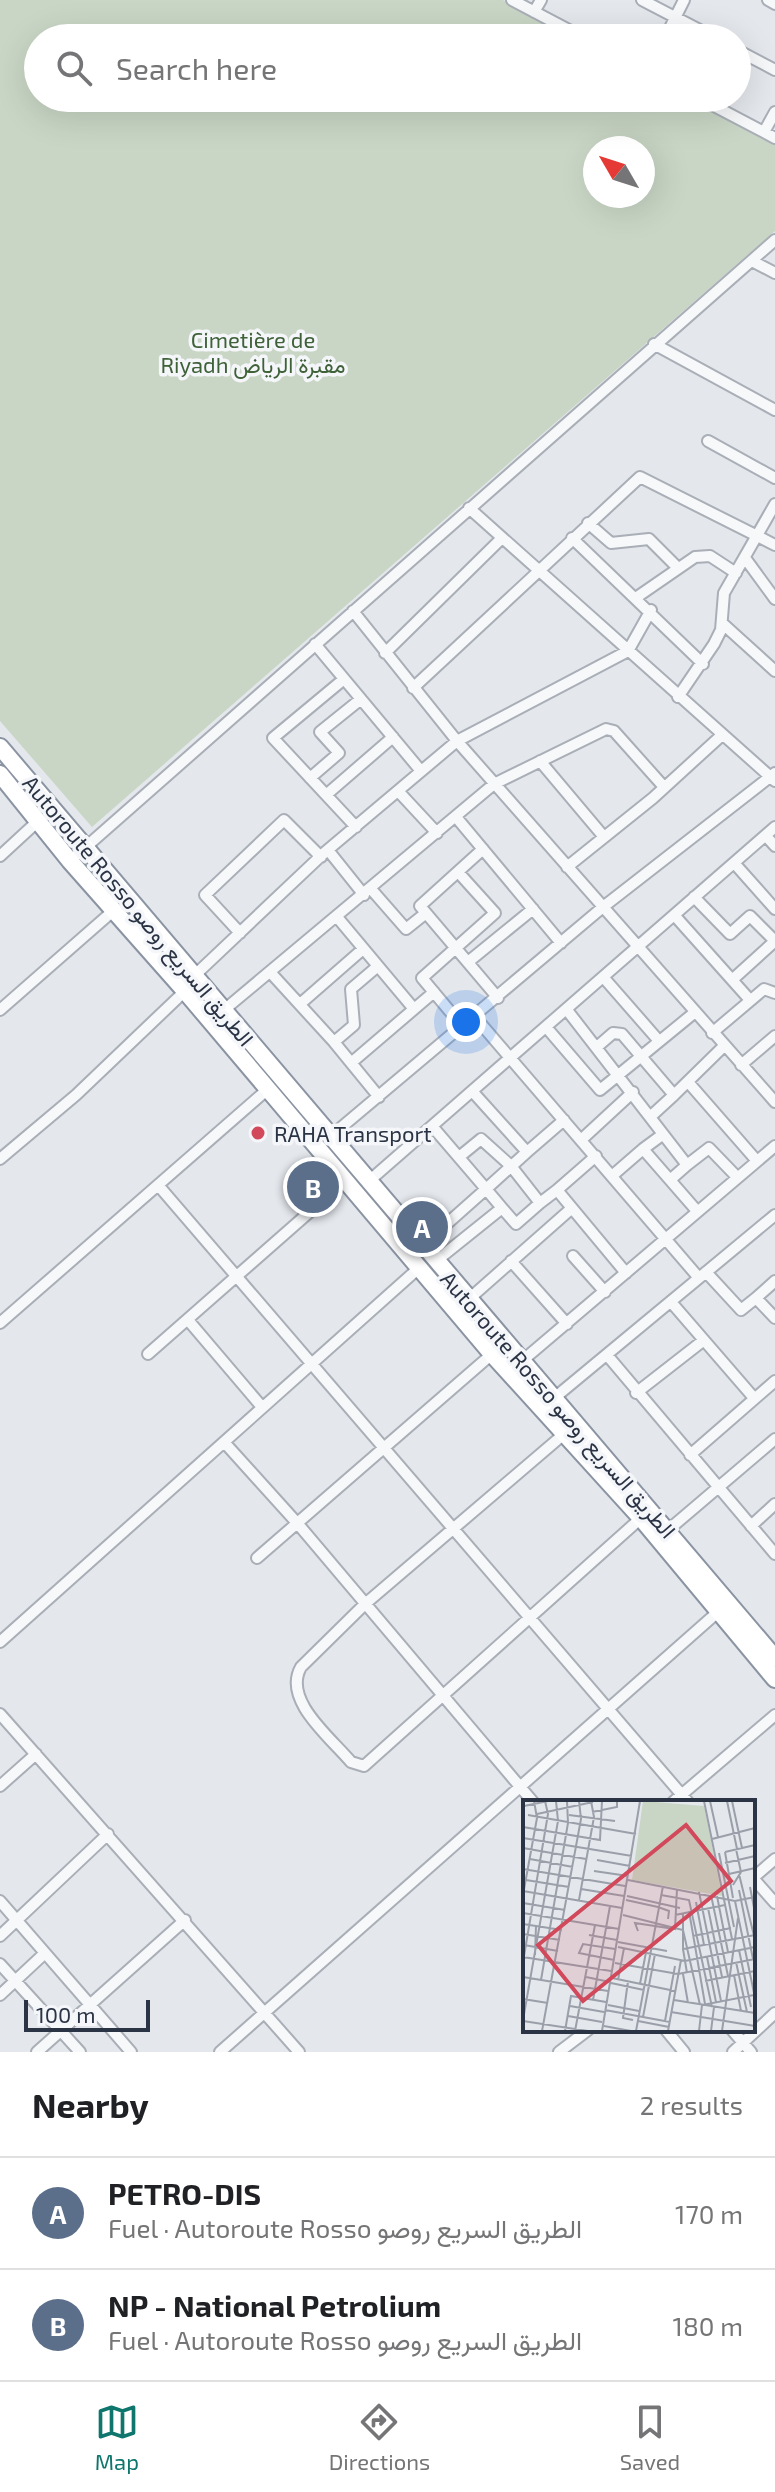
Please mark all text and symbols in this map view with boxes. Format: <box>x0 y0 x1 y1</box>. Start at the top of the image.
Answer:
search box <box>24 24 751 112</box>
icon: search <box>52 46 96 90</box>
text: Search here <box>116 50 277 86</box>
north arrow <box>583 136 655 208</box>
park label: Cimetière de Riyadh مقبرة الرياض <box>160 326 346 379</box>
street label: Autoroute Rosso الطريق السريع روصو <box>16 770 260 1052</box>
your location <box>446 1002 486 1042</box>
place label: RAHA Transport <box>274 1120 432 1146</box>
marker: RAHA Transport <box>249 1124 267 1142</box>
pin: B <box>287 1157 339 1217</box>
pin: A <box>396 1197 448 1257</box>
street label: Autoroute Rosso الطريق السريع روصو <box>434 1265 682 1545</box>
inset map <box>523 1800 755 2032</box>
scale bar <box>24 1996 150 2032</box>
text: 100 m <box>36 2001 95 2027</box>
text: Nearby <box>32 2084 149 2125</box>
text: 2 results <box>640 2089 743 2120</box>
text: PETRO-DIS <box>108 2175 261 2211</box>
text: A <box>50 2198 66 2229</box>
text: 170 m <box>675 2198 743 2229</box>
text: Fuel · Autoroute Rosso الطريق السريع روصو <box>108 2212 582 2243</box>
text: NP - National Petrolium <box>108 2287 441 2323</box>
text: B <box>50 2310 66 2341</box>
text: 180 m <box>673 2310 743 2341</box>
text: Fuel · Autoroute Rosso الطريق السريع روصو <box>108 2324 582 2355</box>
tab: Map <box>95 2400 139 2474</box>
tab: Directions <box>329 2400 430 2474</box>
tab: Saved <box>620 2400 680 2474</box>

